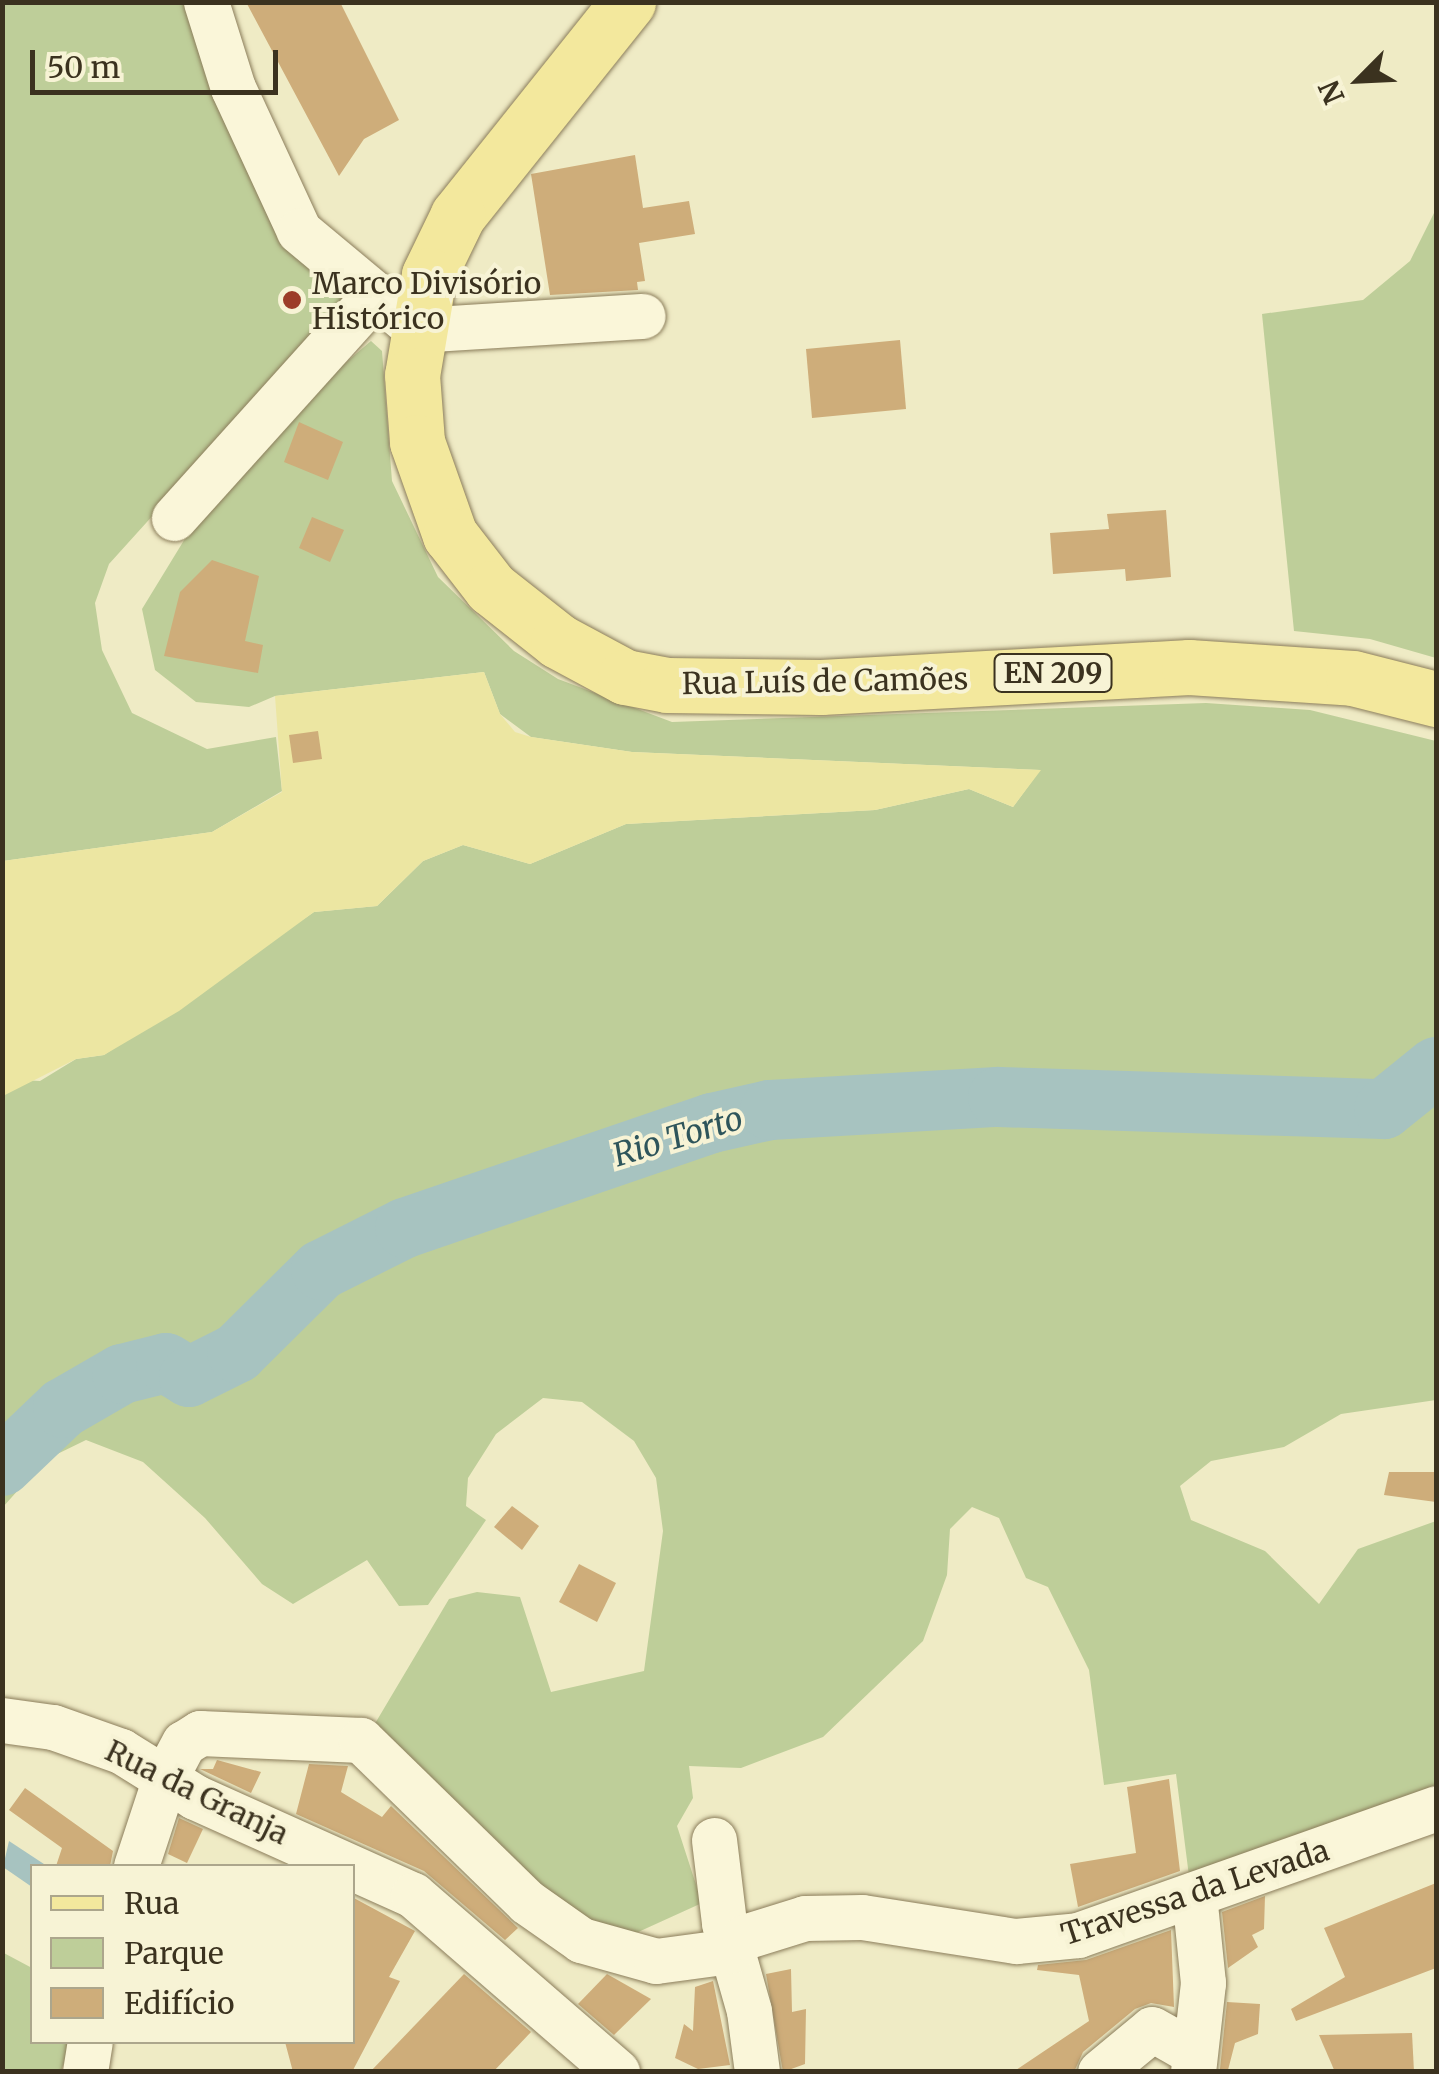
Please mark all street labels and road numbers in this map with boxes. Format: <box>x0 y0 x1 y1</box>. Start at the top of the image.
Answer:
road number: EN 209 <box>993 650 1113 696</box>
street label: Rua Luís de Camões <box>681 661 969 701</box>
street label: Rua da Granja <box>100 1732 294 1852</box>
street label: Travessa da Levada <box>1057 1832 1333 1952</box>

